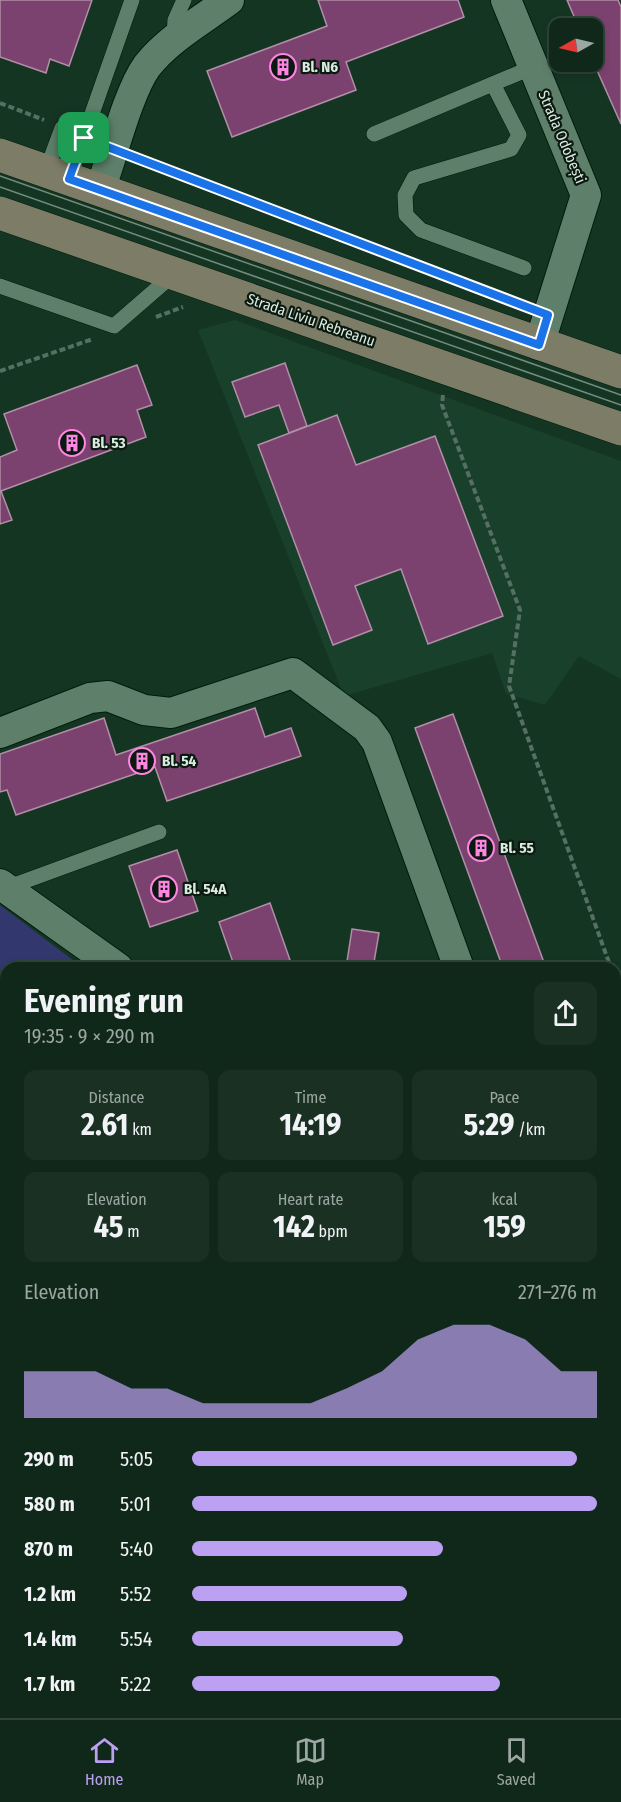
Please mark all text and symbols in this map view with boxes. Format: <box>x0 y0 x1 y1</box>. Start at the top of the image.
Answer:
north arrow <box>549 18 603 72</box>
map controls <box>549 18 603 72</box>
building icon: Bl. N6 <box>268 52 298 82</box>
place label: Bl. N6 <box>302 58 338 76</box>
street label: Strada Odobești <box>533 88 590 187</box>
pin <box>58 112 109 163</box>
icon: arrive <box>67 121 100 154</box>
street label: Strada Liviu Rebreanu <box>245 290 377 350</box>
building icon: Bl. 53 <box>57 428 87 458</box>
place label: Bl. 53 <box>92 434 125 452</box>
building icon: Bl. 54 <box>127 746 157 776</box>
place label: Bl. 54 <box>162 752 197 770</box>
building icon: Bl. 55 <box>466 833 496 863</box>
place label: Bl. 55 <box>500 839 534 857</box>
building icon: Bl. 54A <box>149 874 179 904</box>
place label: Bl. 54A <box>184 880 227 898</box>
text: Evening run <box>24 981 184 1021</box>
button: share <box>534 982 597 1045</box>
text: 19:35 · 9 × 290 m <box>24 1024 155 1048</box>
text: Distance <box>88 1088 145 1107</box>
text: Time <box>295 1088 326 1107</box>
text: Pace <box>490 1088 519 1107</box>
text: 2.61 <box>81 1107 128 1143</box>
text: 14:19 <box>279 1107 342 1143</box>
text: 5:29 <box>464 1107 514 1143</box>
text: km <box>128 1120 152 1139</box>
text: /km <box>514 1120 545 1139</box>
text: Elevation <box>86 1190 147 1209</box>
text: Heart rate <box>278 1190 343 1209</box>
text: kcal <box>492 1190 517 1209</box>
text: 45 <box>94 1209 123 1245</box>
text: 142 <box>273 1209 315 1245</box>
text: 159 <box>483 1209 526 1245</box>
text: m <box>123 1222 139 1241</box>
text: bpm <box>315 1222 348 1241</box>
text: Elevation <box>24 1280 99 1304</box>
text: 271–276 m <box>518 1280 597 1304</box>
text: 290 m <box>24 1447 74 1471</box>
text: 5:05 <box>120 1447 153 1471</box>
text: 580 m <box>24 1492 75 1516</box>
text: 5:01 <box>120 1492 151 1516</box>
text: 870 m <box>24 1537 73 1561</box>
text: 5:40 <box>120 1537 153 1561</box>
text: 1.2 km <box>24 1582 76 1606</box>
text: 5:52 <box>120 1582 151 1606</box>
text: 1.4 km <box>24 1627 76 1651</box>
text: 5:54 <box>120 1627 152 1651</box>
text: 1.7 km <box>24 1672 75 1696</box>
text: 5:22 <box>120 1672 151 1696</box>
tab: Home <box>85 1734 123 1789</box>
tab: Map <box>294 1734 327 1789</box>
tab: Saved <box>497 1734 536 1789</box>

